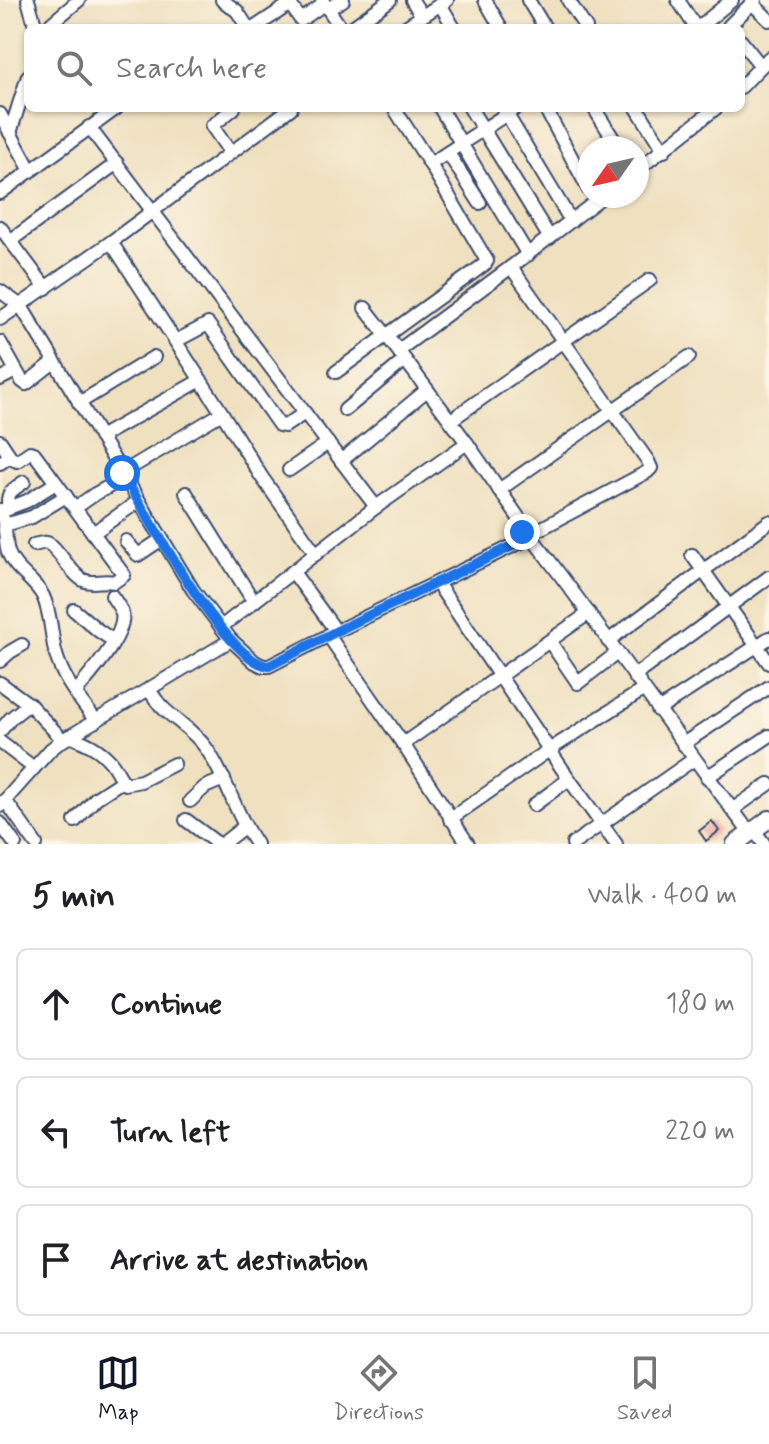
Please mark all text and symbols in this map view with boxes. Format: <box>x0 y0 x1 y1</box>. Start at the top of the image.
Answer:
search box <box>24 24 745 112</box>
icon: search <box>52 46 96 90</box>
text: Search here <box>116 49 267 88</box>
north arrow <box>577 136 649 208</box>
route start <box>104 455 140 491</box>
route end <box>504 514 540 550</box>
text: 5 min <box>32 874 115 919</box>
text: Walk · 400 m <box>587 879 737 913</box>
icon: ahead <box>34 982 78 1026</box>
text: Continue <box>110 985 222 1024</box>
text: 180 m <box>666 987 735 1021</box>
icon: left <box>34 1110 78 1154</box>
text: Turn left <box>110 1113 230 1152</box>
text: 220 m <box>665 1115 735 1149</box>
icon: arrive <box>34 1238 78 1282</box>
text: Arrive at destination <box>110 1241 368 1280</box>
tab: Map <box>96 1351 140 1427</box>
tab: Directions <box>333 1351 424 1427</box>
tab: Saved <box>617 1351 672 1427</box>

